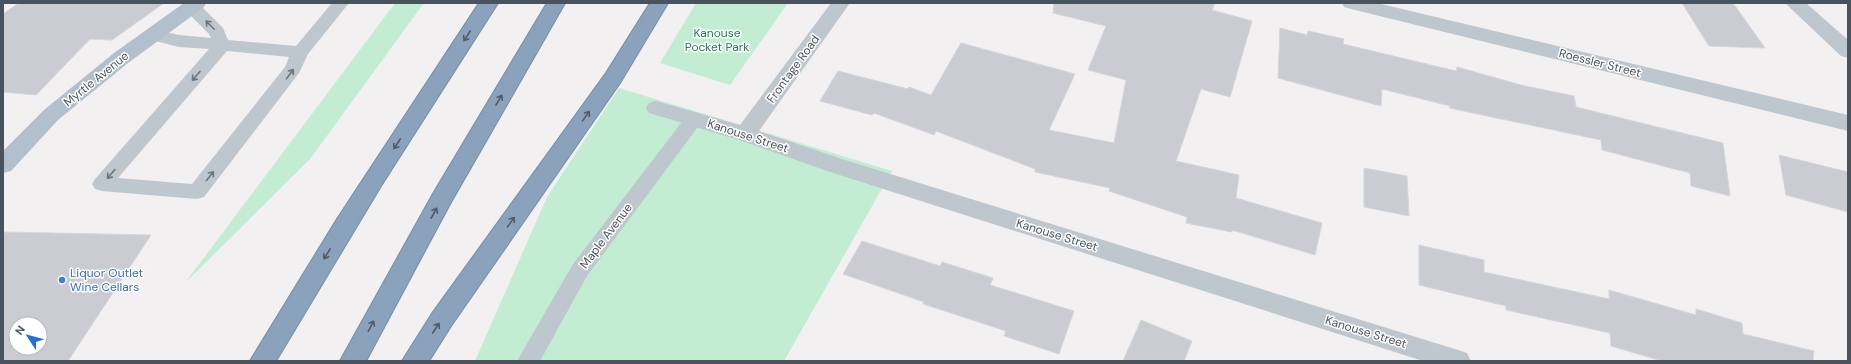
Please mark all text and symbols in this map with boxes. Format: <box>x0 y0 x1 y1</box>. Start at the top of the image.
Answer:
one-way arrow <box>205 20 215 29</box>
park label: Kanouse Pocket Park <box>685 25 749 55</box>
one-way arrow <box>463 30 472 41</box>
street label: Frontage Road <box>763 32 823 106</box>
street label: Roessler Street <box>1557 45 1643 81</box>
street label: Myrtle Avenue <box>60 48 132 110</box>
one-way arrow <box>285 68 294 79</box>
one-way arrow <box>192 70 201 80</box>
one-way arrow <box>495 94 503 106</box>
one-way arrow <box>582 110 590 121</box>
street label: Kanouse Street <box>705 115 791 157</box>
one-way arrow <box>392 139 401 150</box>
one-way arrow <box>106 168 115 179</box>
one-way arrow <box>205 171 214 182</box>
street label: Maple Avenue <box>576 200 636 272</box>
one-way arrow <box>430 207 438 219</box>
street label: Kanouse Street <box>1014 215 1100 255</box>
one-way arrow <box>507 216 515 227</box>
one-way arrow <box>323 248 331 259</box>
place label: Liquor Outlet Wine Cellars <box>70 265 144 295</box>
marker: Liquor Outlet Wine Cellars <box>57 275 67 285</box>
street label: Kanouse Street <box>1323 312 1409 352</box>
north arrow <box>8 316 48 356</box>
one-way arrow <box>368 321 375 333</box>
text: N <box>12 323 28 337</box>
one-way arrow <box>432 323 440 334</box>

